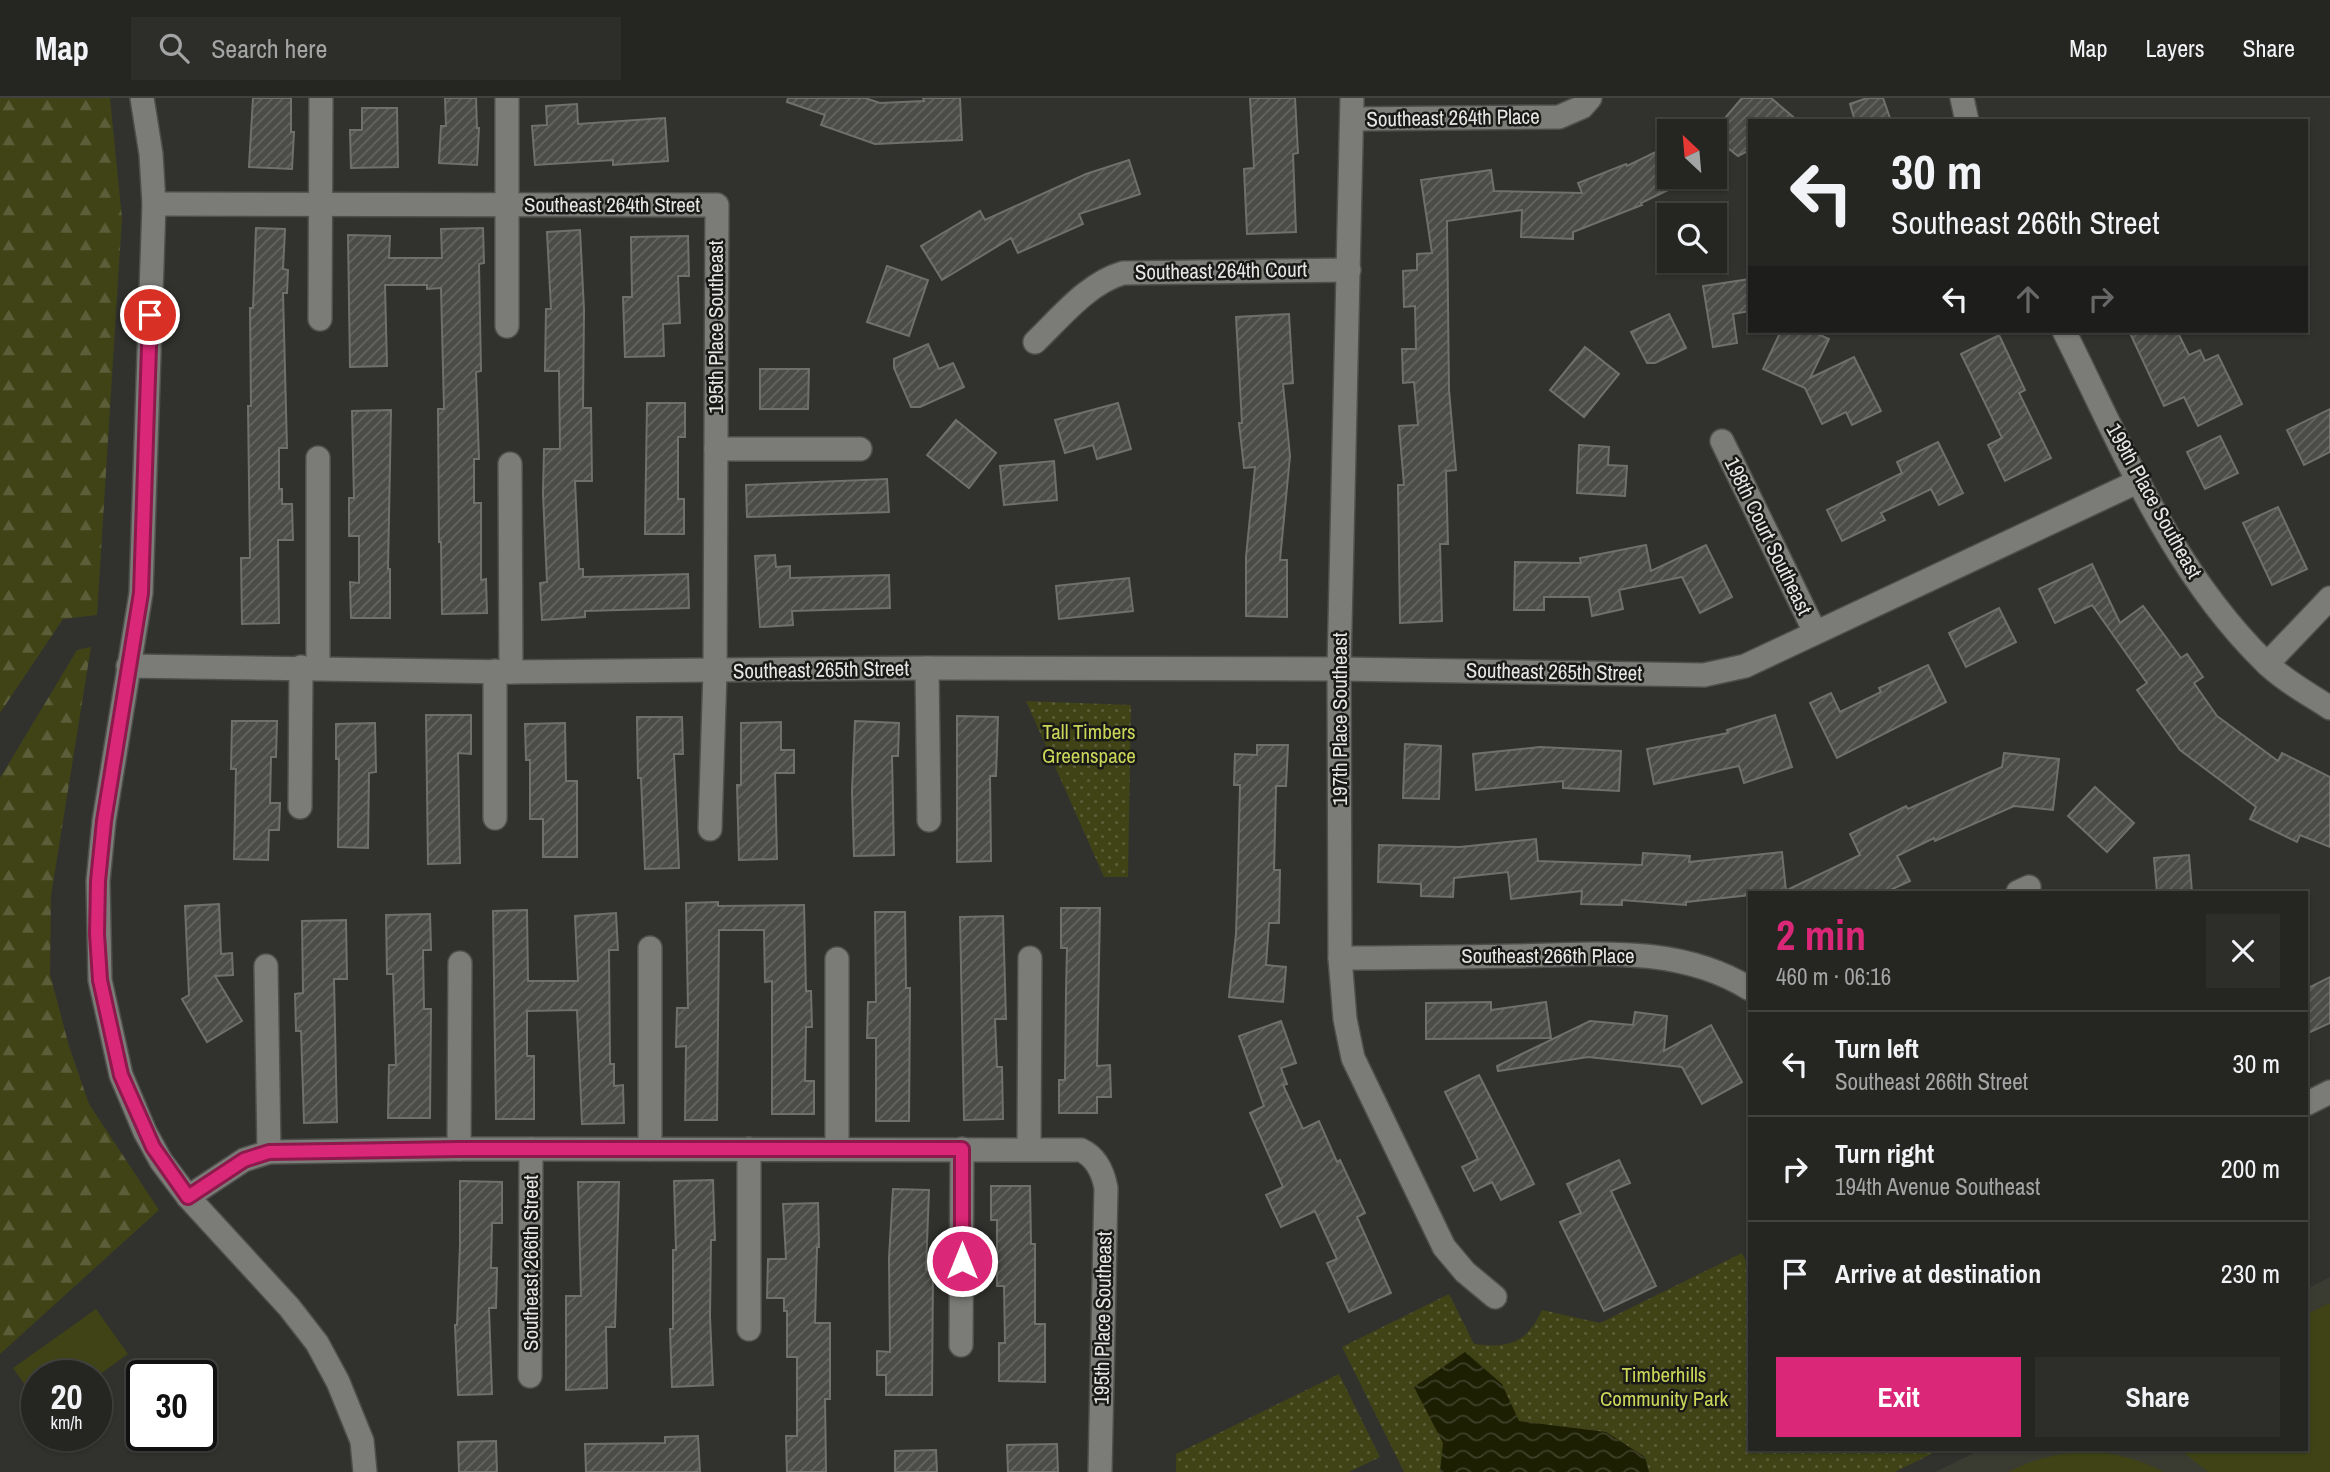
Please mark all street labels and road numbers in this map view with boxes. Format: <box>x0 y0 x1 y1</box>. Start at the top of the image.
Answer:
street label: Southeast 264th Place <box>1366 101 1540 134</box>
street label: Southeast 264th Street <box>524 190 700 219</box>
street label: 195th Place Southeast <box>701 240 730 414</box>
street label: Southeast 264th Court <box>1135 254 1308 287</box>
street label: 199th Place Southeast <box>2100 418 2209 584</box>
street label: 198th Court Southeast <box>1718 452 1819 620</box>
street label: 197th Place Southeast <box>1325 632 1354 806</box>
street label: Southeast 265th Street <box>733 653 910 686</box>
street label: Southeast 265th Street <box>1466 655 1643 688</box>
street label: Southeast 266th Place <box>1461 941 1635 970</box>
street label: Southeast 266th Street <box>516 1175 545 1351</box>
street label: 195th Place Southeast <box>1086 1231 1119 1405</box>

